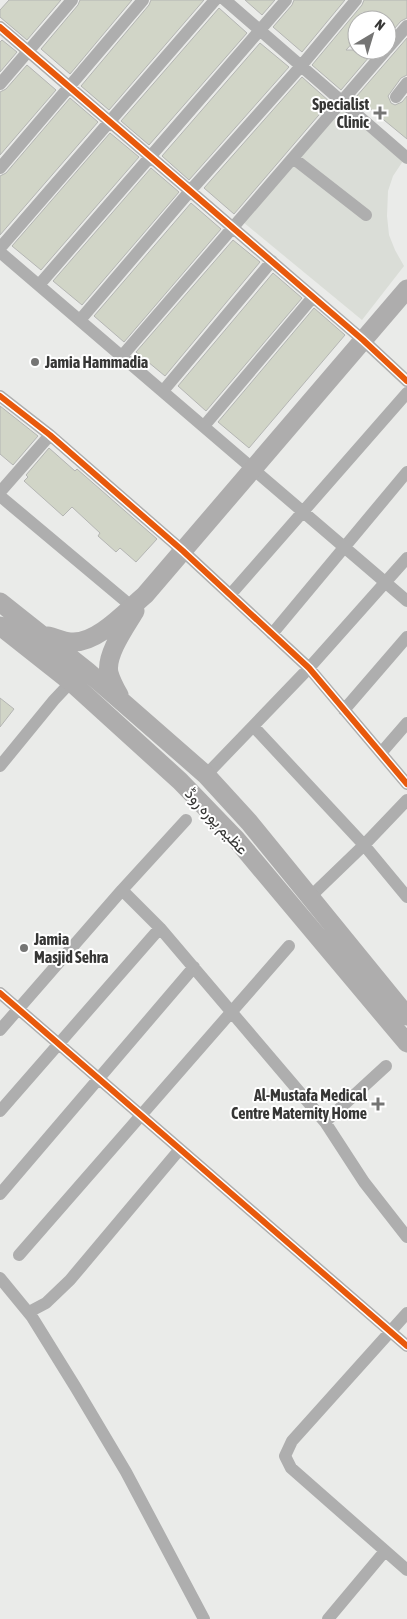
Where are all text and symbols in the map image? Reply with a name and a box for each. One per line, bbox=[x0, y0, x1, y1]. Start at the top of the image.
north arrow bbox=[347, 10, 397, 60]
text: N bbox=[372, 16, 388, 34]
place label: Specialist Clinic bbox=[312, 95, 369, 131]
marker: Specialist Clinic bbox=[373, 106, 387, 120]
place label: Jamia Hammadia bbox=[44, 353, 148, 371]
marker: Jamia Hammadia bbox=[29, 356, 41, 368]
street label: عظیم پورہ روڈ bbox=[180, 784, 252, 860]
place label: Jamia Masjid Sehra bbox=[33, 930, 109, 966]
marker: Jamia Masjid Sehra bbox=[18, 942, 30, 954]
place label: Al-Mustafa Medical Centre Maternity Home bbox=[231, 1086, 368, 1122]
marker: Al-Mustafa Medical Centre Maternity Home bbox=[371, 1097, 385, 1111]

